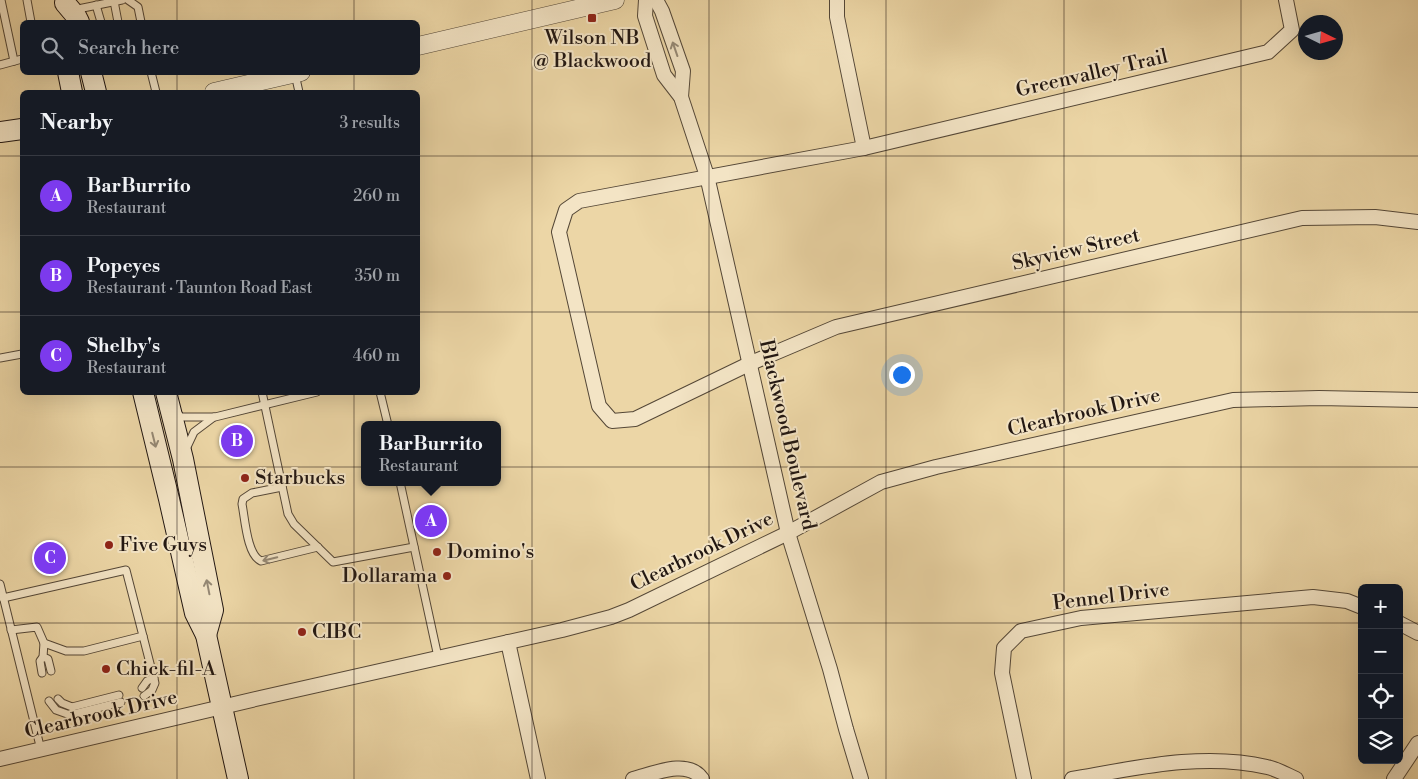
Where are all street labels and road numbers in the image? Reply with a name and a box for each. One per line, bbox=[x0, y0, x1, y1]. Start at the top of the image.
street label: Greenvalley Trail bbox=[1014, 44, 1171, 104]
street label: Skyview Street bbox=[1010, 223, 1142, 277]
street label: Blackwood Boulevard bbox=[753, 336, 821, 533]
street label: Clearbrook Drive bbox=[1005, 383, 1163, 443]
street label: Clearbrook Drive bbox=[626, 507, 778, 597]
street label: Pennel Drive bbox=[1051, 577, 1171, 617]
street label: Clearbrook Drive bbox=[22, 685, 180, 745]

